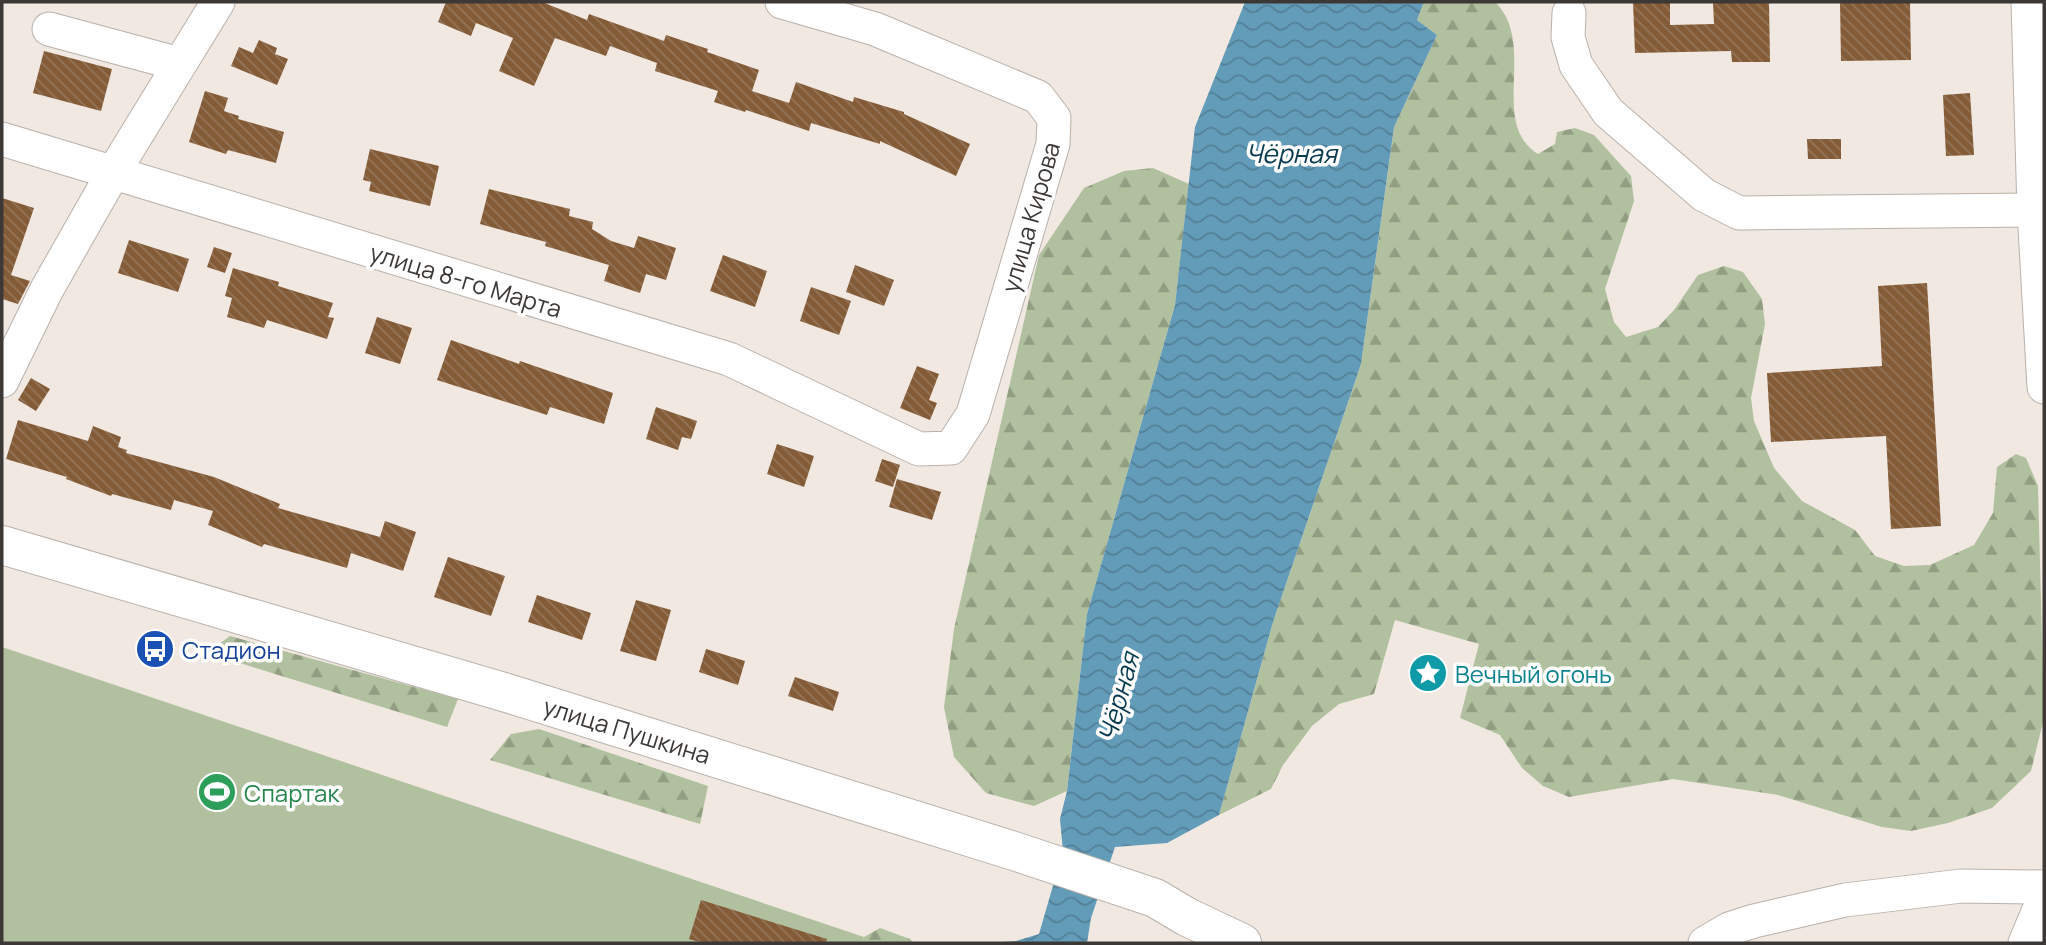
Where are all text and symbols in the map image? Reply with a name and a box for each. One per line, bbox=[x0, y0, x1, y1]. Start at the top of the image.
water label: Чёрная bbox=[1245, 135, 1339, 171]
street label: улица Кирова bbox=[993, 138, 1067, 296]
street label: улица 8-го Марта bbox=[366, 235, 566, 325]
bus stop icon: Стадион bbox=[134, 628, 176, 670]
place label: Стадион bbox=[182, 633, 281, 666]
water label: Чёрная bbox=[1089, 646, 1148, 746]
place icon: Вечный огонь bbox=[1407, 652, 1449, 694]
place label: Вечный огонь bbox=[1455, 657, 1612, 690]
street label: улица Пушкина bbox=[539, 689, 715, 771]
sports icon: Спартак bbox=[196, 771, 238, 813]
place label: Спартак bbox=[244, 776, 340, 809]

